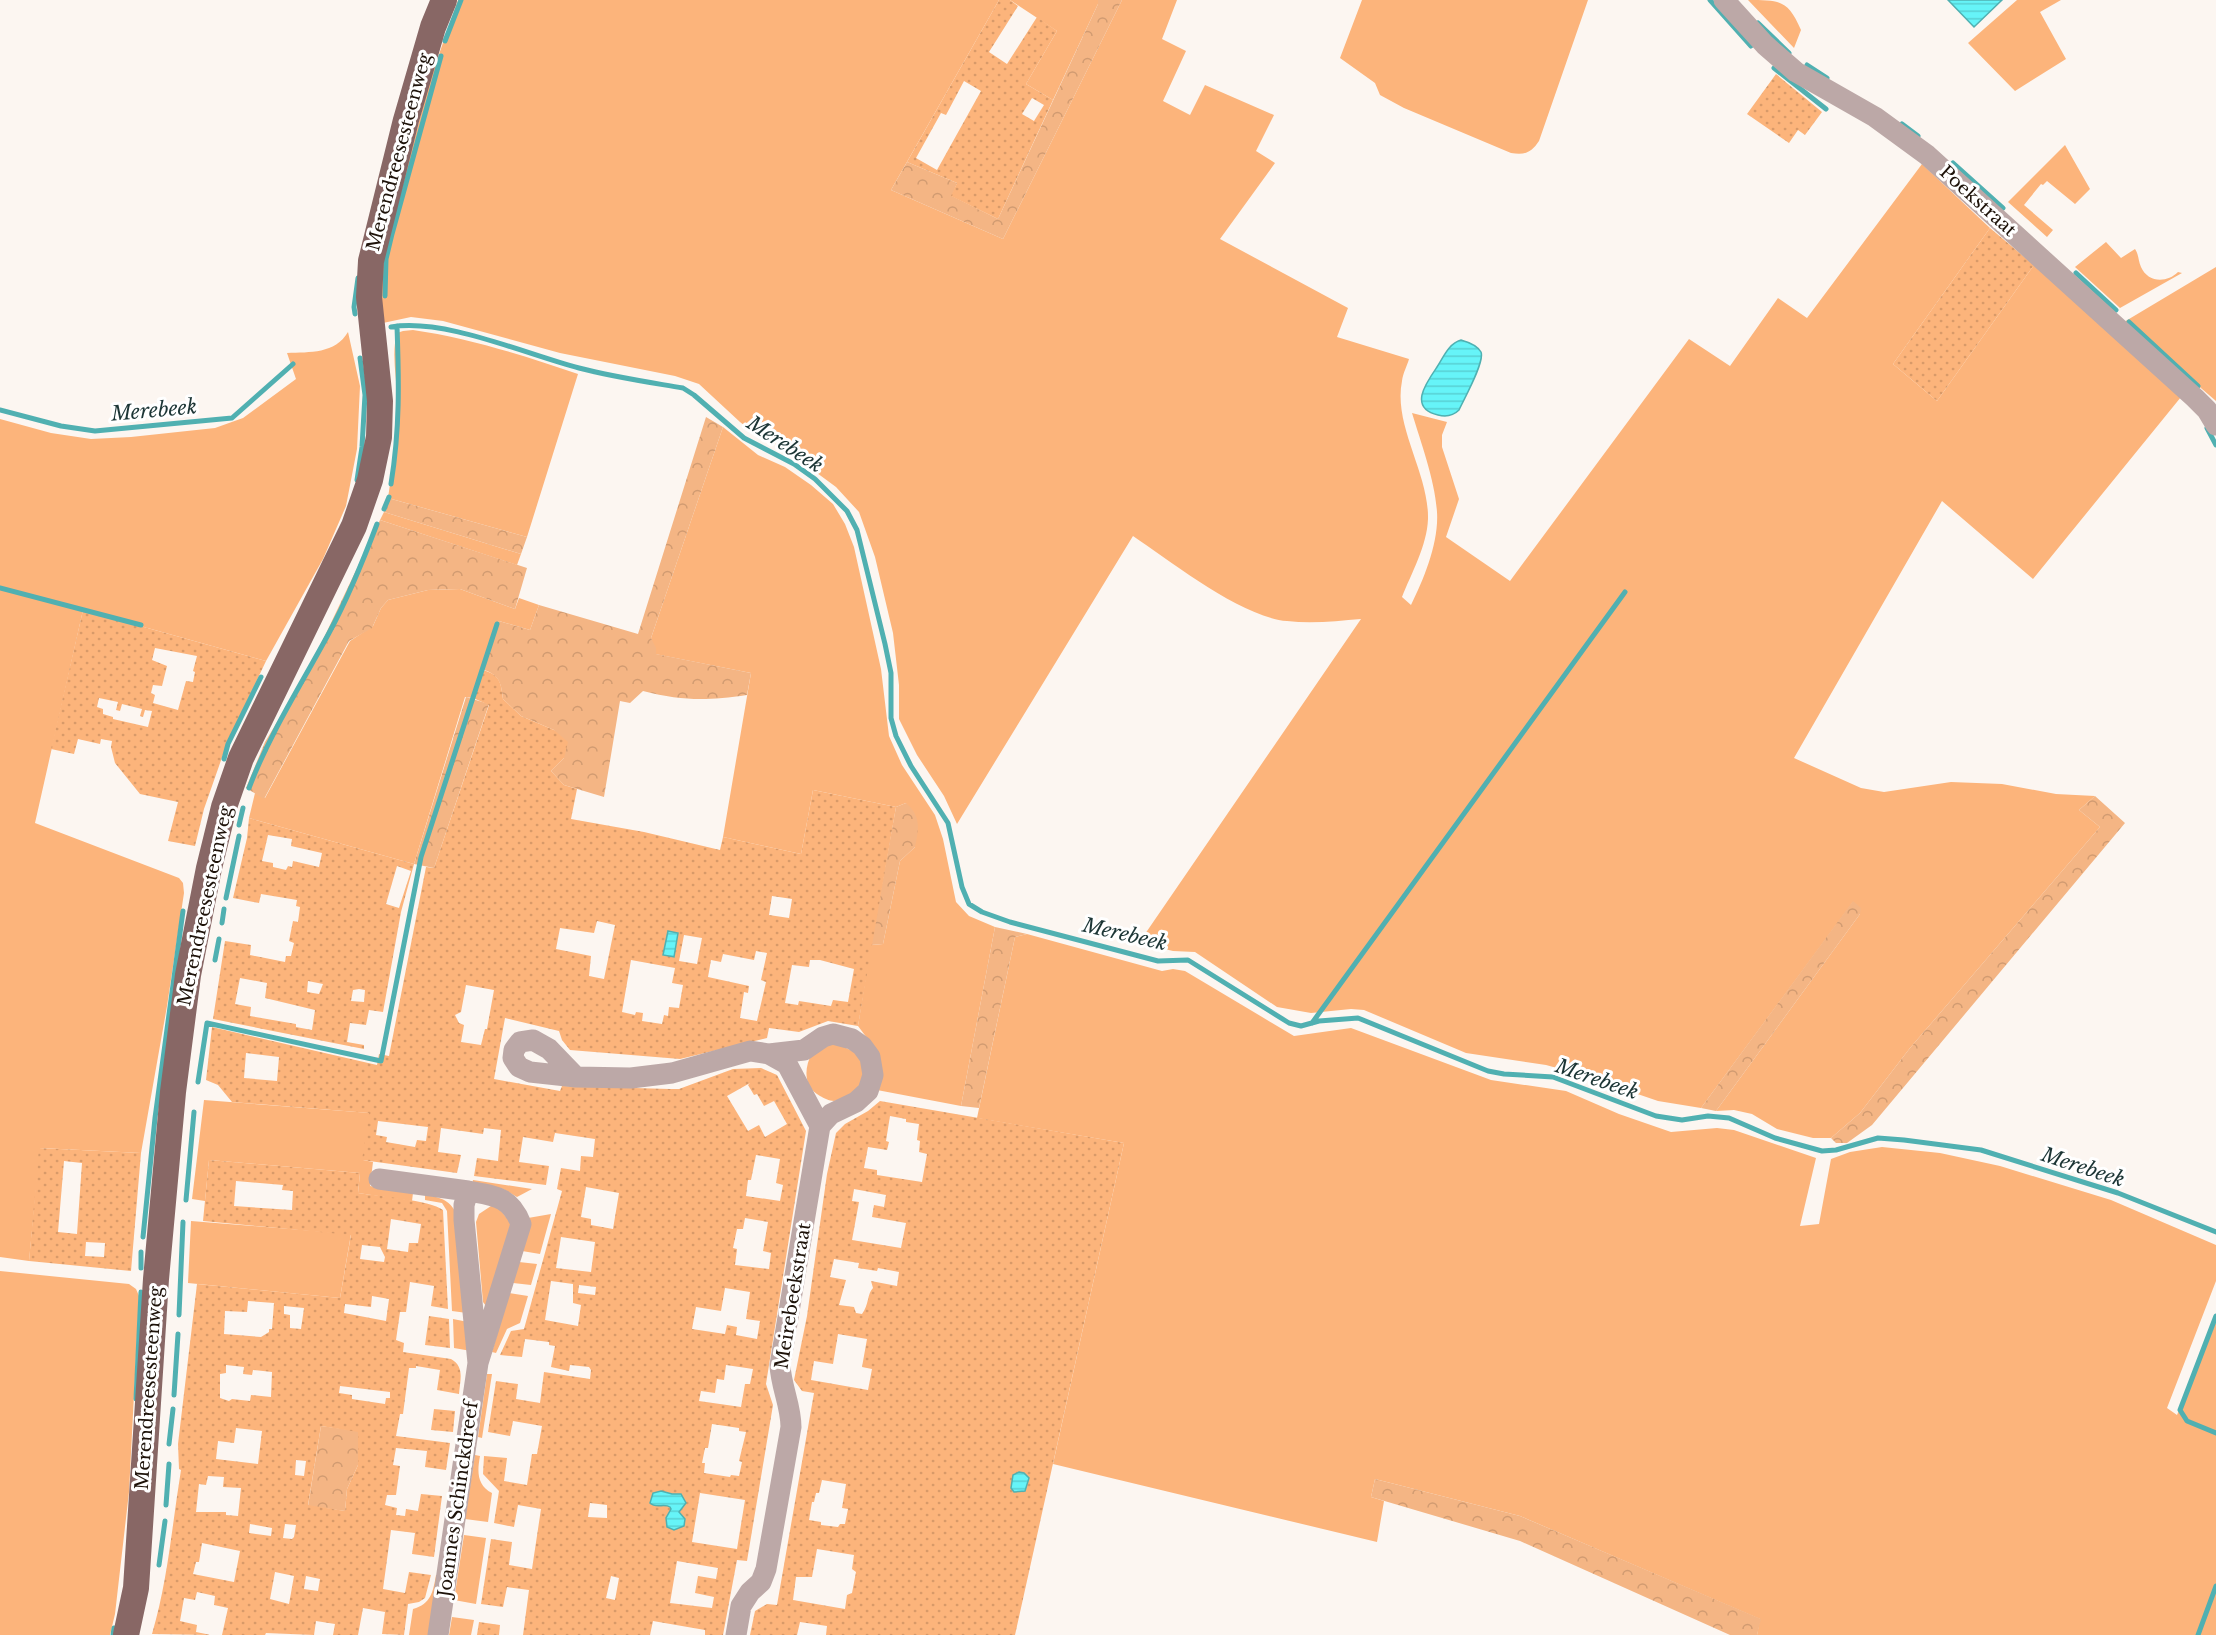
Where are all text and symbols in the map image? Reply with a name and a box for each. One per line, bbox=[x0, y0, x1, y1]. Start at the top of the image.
street label: Merendreesesteenweg bbox=[362, 50, 436, 253]
street label: Poekstraat bbox=[1935, 161, 2021, 241]
water label: Merebeek bbox=[109, 394, 198, 426]
water label: Merebeek bbox=[742, 410, 828, 477]
street label: Merendreesesteenweg bbox=[173, 804, 237, 1008]
water label: Merebeek bbox=[1079, 912, 1170, 955]
water label: Merebeek bbox=[1552, 1053, 1642, 1104]
water label: Merebeek bbox=[2037, 1142, 2128, 1192]
street label: Meirebeekstraat bbox=[771, 1221, 815, 1371]
street label: Merendreesesteenweg bbox=[131, 1285, 167, 1491]
street label: Joannes Schinckdreef bbox=[433, 1397, 483, 1600]

